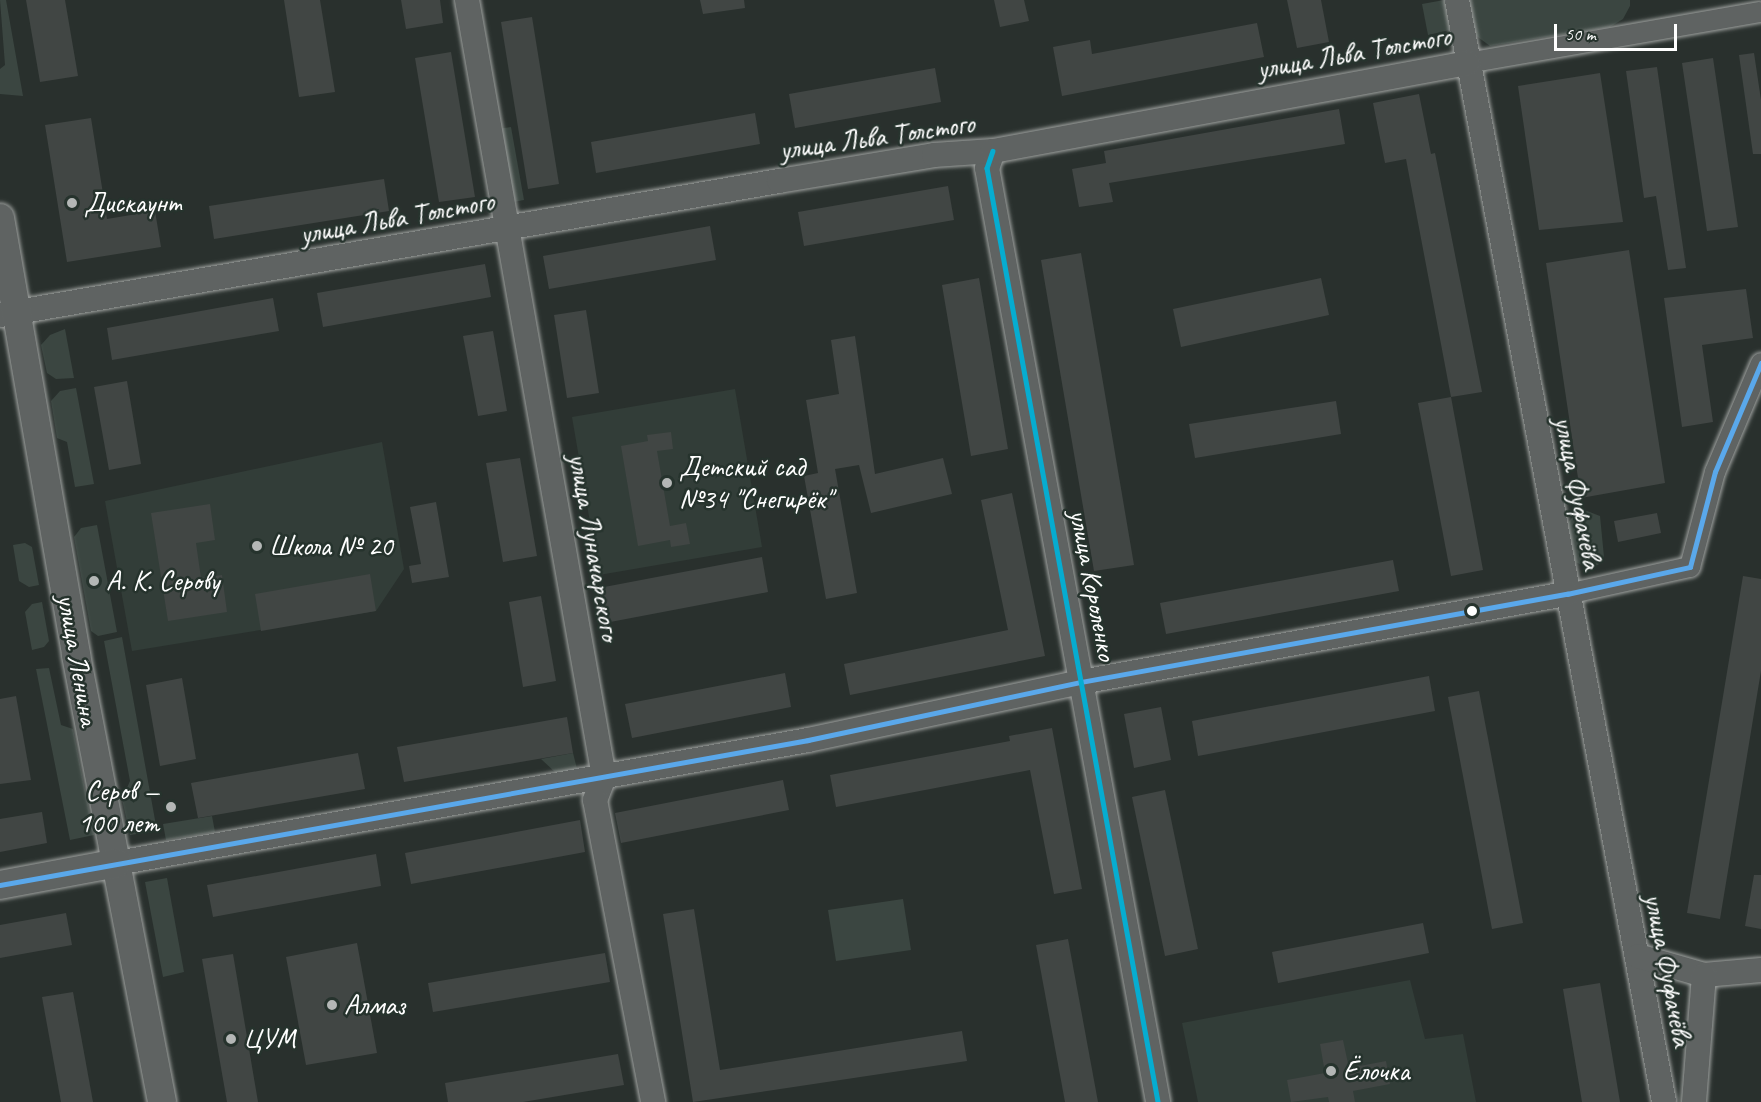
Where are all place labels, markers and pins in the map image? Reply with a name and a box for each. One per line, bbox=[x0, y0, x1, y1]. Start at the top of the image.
place label: Дискаунт bbox=[84, 186, 181, 220]
marker: Дискаунт bbox=[65, 196, 79, 210]
place label: Детский сад №34 "Снегирёк" bbox=[679, 450, 832, 516]
marker: Детский сад №34 "Снегирёк" bbox=[660, 476, 674, 490]
place label: Школа № 20 bbox=[269, 529, 393, 563]
marker: Школа № 20 bbox=[250, 539, 264, 553]
place label: А. К. Серову bbox=[106, 564, 219, 598]
marker: А. К. Серову bbox=[87, 574, 101, 588]
unlabelled marker bbox=[1466, 605, 1478, 617]
place label: Серов — 100 лет bbox=[78, 774, 159, 840]
marker: Серов — 100 лет bbox=[164, 800, 178, 814]
place label: Алмаз bbox=[344, 988, 404, 1022]
marker: Алмаз bbox=[325, 998, 339, 1012]
place label: ЦУМ bbox=[243, 1022, 295, 1056]
marker: ЦУМ bbox=[224, 1032, 238, 1046]
place label: Ёлочка bbox=[1343, 1054, 1410, 1088]
marker: Ёлочка bbox=[1324, 1064, 1338, 1078]

